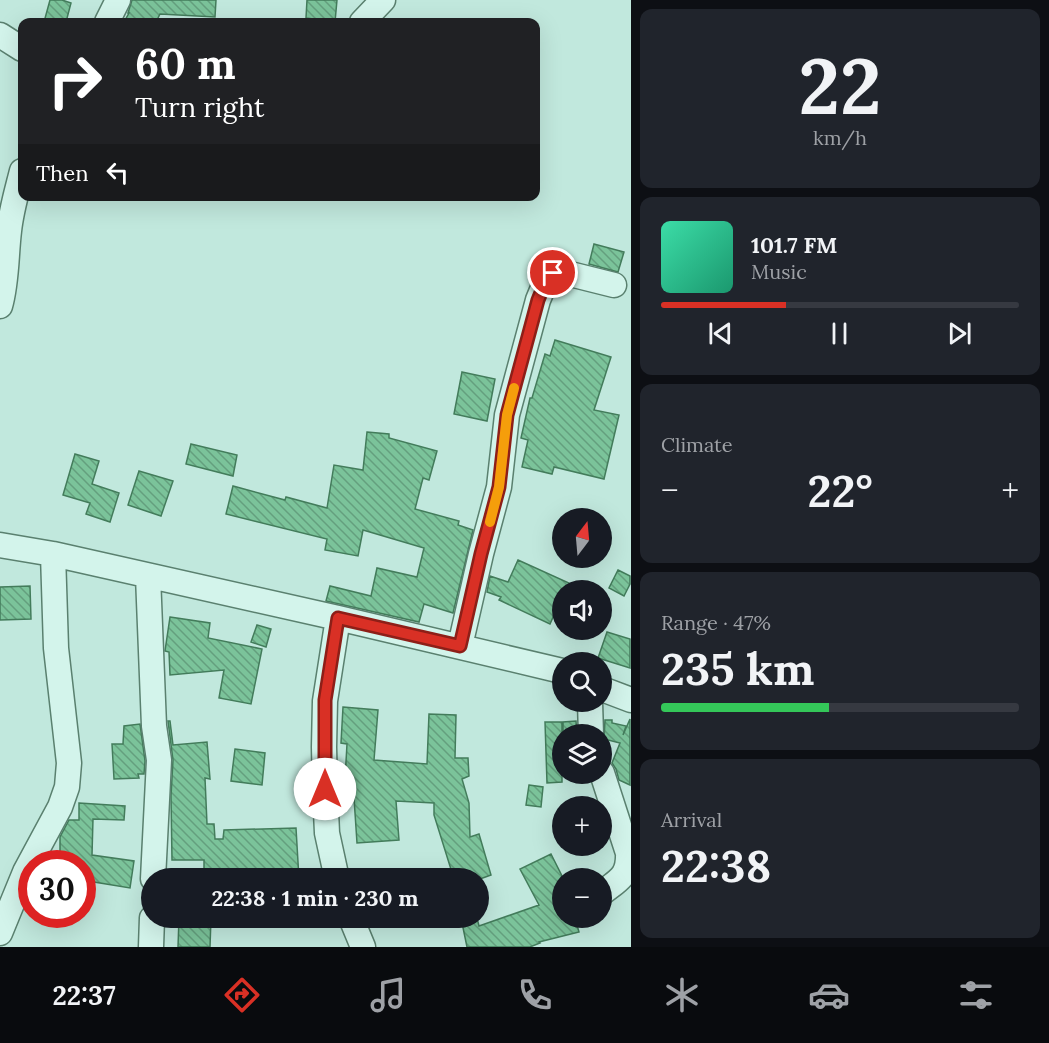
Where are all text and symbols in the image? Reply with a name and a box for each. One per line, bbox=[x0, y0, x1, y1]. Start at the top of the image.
text: 22 bbox=[798, 36, 882, 135]
text: 60 m bbox=[135, 37, 236, 91]
icon: right bbox=[36, 42, 114, 120]
text: Turn right bbox=[135, 90, 264, 124]
text: km/h bbox=[813, 125, 867, 150]
icon: left bbox=[101, 156, 134, 189]
text: Then bbox=[36, 159, 89, 187]
text: 101.7 FM bbox=[751, 231, 837, 259]
pin bbox=[527, 247, 578, 298]
icon: arrive bbox=[536, 256, 569, 289]
text: Music bbox=[751, 259, 807, 284]
icon: previous bbox=[704, 317, 737, 350]
icon: pause bbox=[823, 317, 856, 350]
icon: next bbox=[943, 317, 976, 350]
text: Climate bbox=[661, 432, 733, 457]
text: 22° bbox=[807, 462, 873, 519]
text: − bbox=[661, 469, 679, 511]
text: + bbox=[1001, 469, 1019, 511]
north arrow bbox=[552, 508, 612, 568]
map controls bbox=[552, 508, 612, 928]
button: sound bbox=[552, 580, 612, 640]
text: Range · 47% bbox=[661, 610, 771, 635]
text: 235 km bbox=[661, 640, 814, 697]
button: search bbox=[552, 652, 612, 712]
button: layers bbox=[552, 724, 612, 784]
position arrow bbox=[293, 757, 357, 821]
button: + bbox=[552, 796, 612, 856]
text: Arrival bbox=[661, 807, 722, 832]
text: 22:38 bbox=[661, 837, 771, 894]
speed limit sign: 30 bbox=[18, 850, 96, 928]
button: − bbox=[552, 868, 612, 928]
text: 22:38 · 1 min · 230 m bbox=[211, 884, 419, 912]
icon: directions bbox=[221, 974, 263, 1016]
icon: music bbox=[367, 974, 409, 1016]
icon: phone bbox=[514, 974, 556, 1016]
icon: climate bbox=[661, 974, 703, 1016]
icon: car bbox=[808, 974, 850, 1016]
icon: filters bbox=[955, 974, 997, 1016]
text: 22:37 bbox=[52, 978, 116, 1012]

